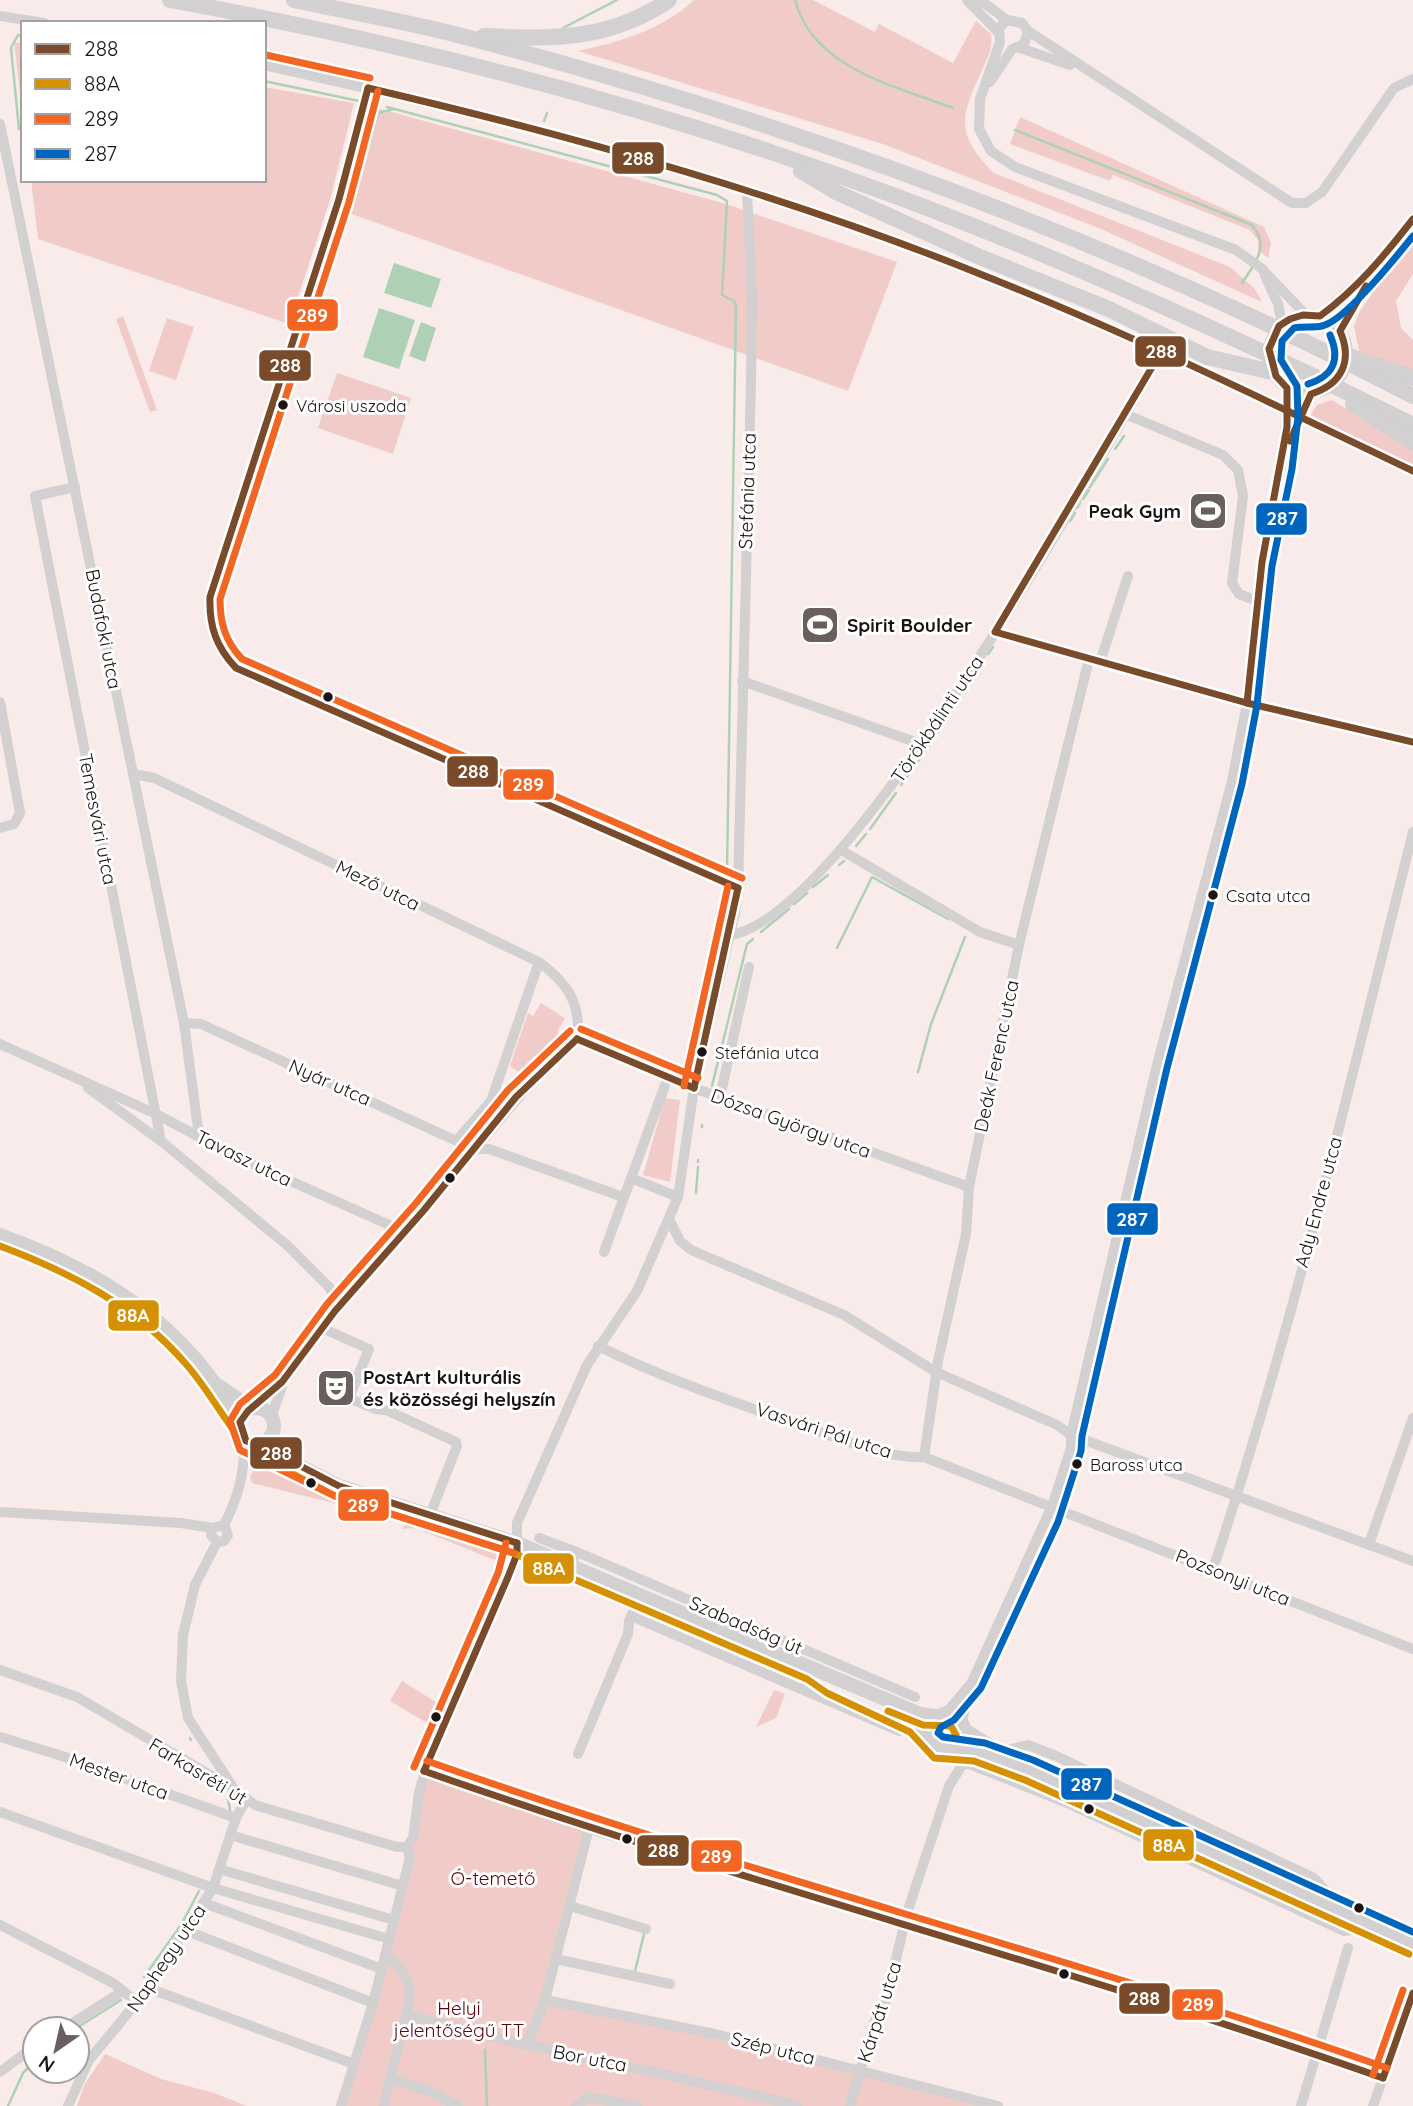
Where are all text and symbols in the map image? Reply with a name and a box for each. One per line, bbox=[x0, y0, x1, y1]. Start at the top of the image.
legend bbox=[21, 21, 266, 182]
text: 288 bbox=[84, 35, 118, 61]
text: 88A bbox=[84, 70, 120, 96]
text: 289 bbox=[84, 105, 119, 131]
text: 287 bbox=[84, 140, 117, 166]
line badge: 288 bbox=[611, 141, 665, 175]
text: 288 bbox=[622, 146, 654, 170]
line badge: 289 bbox=[286, 298, 339, 332]
text: 289 bbox=[296, 303, 328, 327]
line badge: 288 bbox=[1134, 335, 1187, 368]
text: 288 bbox=[1145, 339, 1177, 363]
line badge: 288 bbox=[258, 349, 312, 382]
text: 288 bbox=[269, 353, 301, 377]
place label: Városi uszoda bbox=[296, 395, 407, 416]
marker: Városi uszoda bbox=[276, 398, 290, 412]
street label: Stefánia utca bbox=[733, 432, 761, 550]
sports icon: Peak Gym bbox=[1187, 490, 1229, 532]
place label: Peak Gym bbox=[1088, 499, 1181, 523]
line badge: 287 bbox=[1255, 502, 1308, 536]
text: 287 bbox=[1266, 506, 1298, 530]
street label: Budafoki utca bbox=[81, 567, 127, 691]
sports icon: Spirit Boulder bbox=[799, 604, 841, 646]
place label: Spirit Boulder bbox=[847, 613, 972, 637]
street label: Törökbálinti utca bbox=[886, 651, 988, 787]
unlabelled marker bbox=[321, 690, 335, 704]
street label: Temesvári utca bbox=[73, 751, 123, 887]
line badge: 288 bbox=[446, 755, 499, 788]
text: 288 bbox=[457, 759, 489, 783]
line badge: 289 bbox=[502, 768, 555, 801]
text: 289 bbox=[512, 772, 544, 796]
street label: Mező utca bbox=[332, 854, 424, 916]
place label: Csata utca bbox=[1226, 885, 1311, 906]
marker: Csata utca bbox=[1206, 888, 1220, 902]
street label: Deák Ferenc utca bbox=[968, 978, 1024, 1134]
place label: Stefánia utca bbox=[715, 1042, 819, 1063]
marker: Stefánia utca bbox=[695, 1045, 709, 1059]
street label: Nyár utca bbox=[285, 1053, 375, 1111]
street label: Dózsa György utca bbox=[708, 1083, 874, 1163]
street label: Tavasz utca bbox=[192, 1124, 296, 1192]
street label: Ady Endre utca bbox=[1289, 1134, 1347, 1270]
unlabelled marker bbox=[443, 1171, 457, 1185]
line badge: 287 bbox=[1106, 1202, 1159, 1236]
text: 287 bbox=[1116, 1207, 1148, 1231]
line badge: 88A bbox=[107, 1299, 160, 1332]
text: 88A bbox=[117, 1303, 149, 1327]
place label: PostArt kulturális és közösségi helyszín bbox=[363, 1365, 556, 1411]
theatre icon: PostArt kulturális és közösségi helyszín bbox=[315, 1367, 357, 1409]
street label: Vasvári Pál utca bbox=[753, 1397, 895, 1463]
line badge: 288 bbox=[249, 1436, 303, 1470]
text: 288 bbox=[260, 1441, 292, 1465]
place label: Baross utca bbox=[1090, 1454, 1183, 1475]
marker: Baross utca bbox=[1070, 1457, 1084, 1471]
unlabelled marker bbox=[304, 1476, 318, 1490]
line badge: 289 bbox=[337, 1488, 390, 1522]
text: 289 bbox=[347, 1493, 379, 1517]
street label: Pozsonyi utca bbox=[1172, 1543, 1294, 1611]
line badge: 88A bbox=[522, 1552, 575, 1585]
text: 88A bbox=[533, 1556, 565, 1580]
street label: Szabadság út bbox=[686, 1590, 806, 1660]
unlabelled marker bbox=[429, 1710, 443, 1724]
street label: Farkasréti út bbox=[145, 1732, 251, 1810]
street label: Mester utca bbox=[66, 1747, 172, 1805]
line badge: 287 bbox=[1060, 1767, 1113, 1801]
text: 287 bbox=[1070, 1772, 1102, 1796]
unlabelled marker bbox=[1082, 1802, 1096, 1816]
line badge: 88A bbox=[1142, 1828, 1195, 1862]
unlabelled marker bbox=[620, 1832, 634, 1846]
text: 88A bbox=[1153, 1833, 1185, 1857]
line badge: 288 bbox=[636, 1834, 690, 1867]
text: 288 bbox=[647, 1838, 679, 1862]
line badge: 289 bbox=[690, 1839, 743, 1873]
text: 289 bbox=[700, 1844, 732, 1868]
park label: Ó-temető bbox=[450, 1866, 536, 1890]
street label: Naphegy utca bbox=[121, 1900, 211, 2016]
unlabelled marker bbox=[1352, 1901, 1366, 1915]
street label: Kárpát utca bbox=[851, 1958, 907, 2066]
unlabelled marker bbox=[1057, 1967, 1071, 1981]
line badge: 288 bbox=[1118, 1982, 1171, 2015]
text: 288 bbox=[1128, 1986, 1160, 2010]
line badge: 289 bbox=[1171, 1988, 1224, 2021]
text: 289 bbox=[1182, 1992, 1214, 2016]
park label: Helyi jelentőségű TT bbox=[393, 1996, 524, 2042]
north arrow bbox=[21, 2015, 91, 2085]
street label: Szép utca bbox=[729, 2026, 817, 2070]
street label: Bor utca bbox=[551, 2039, 629, 2077]
text: N bbox=[34, 2050, 59, 2078]

